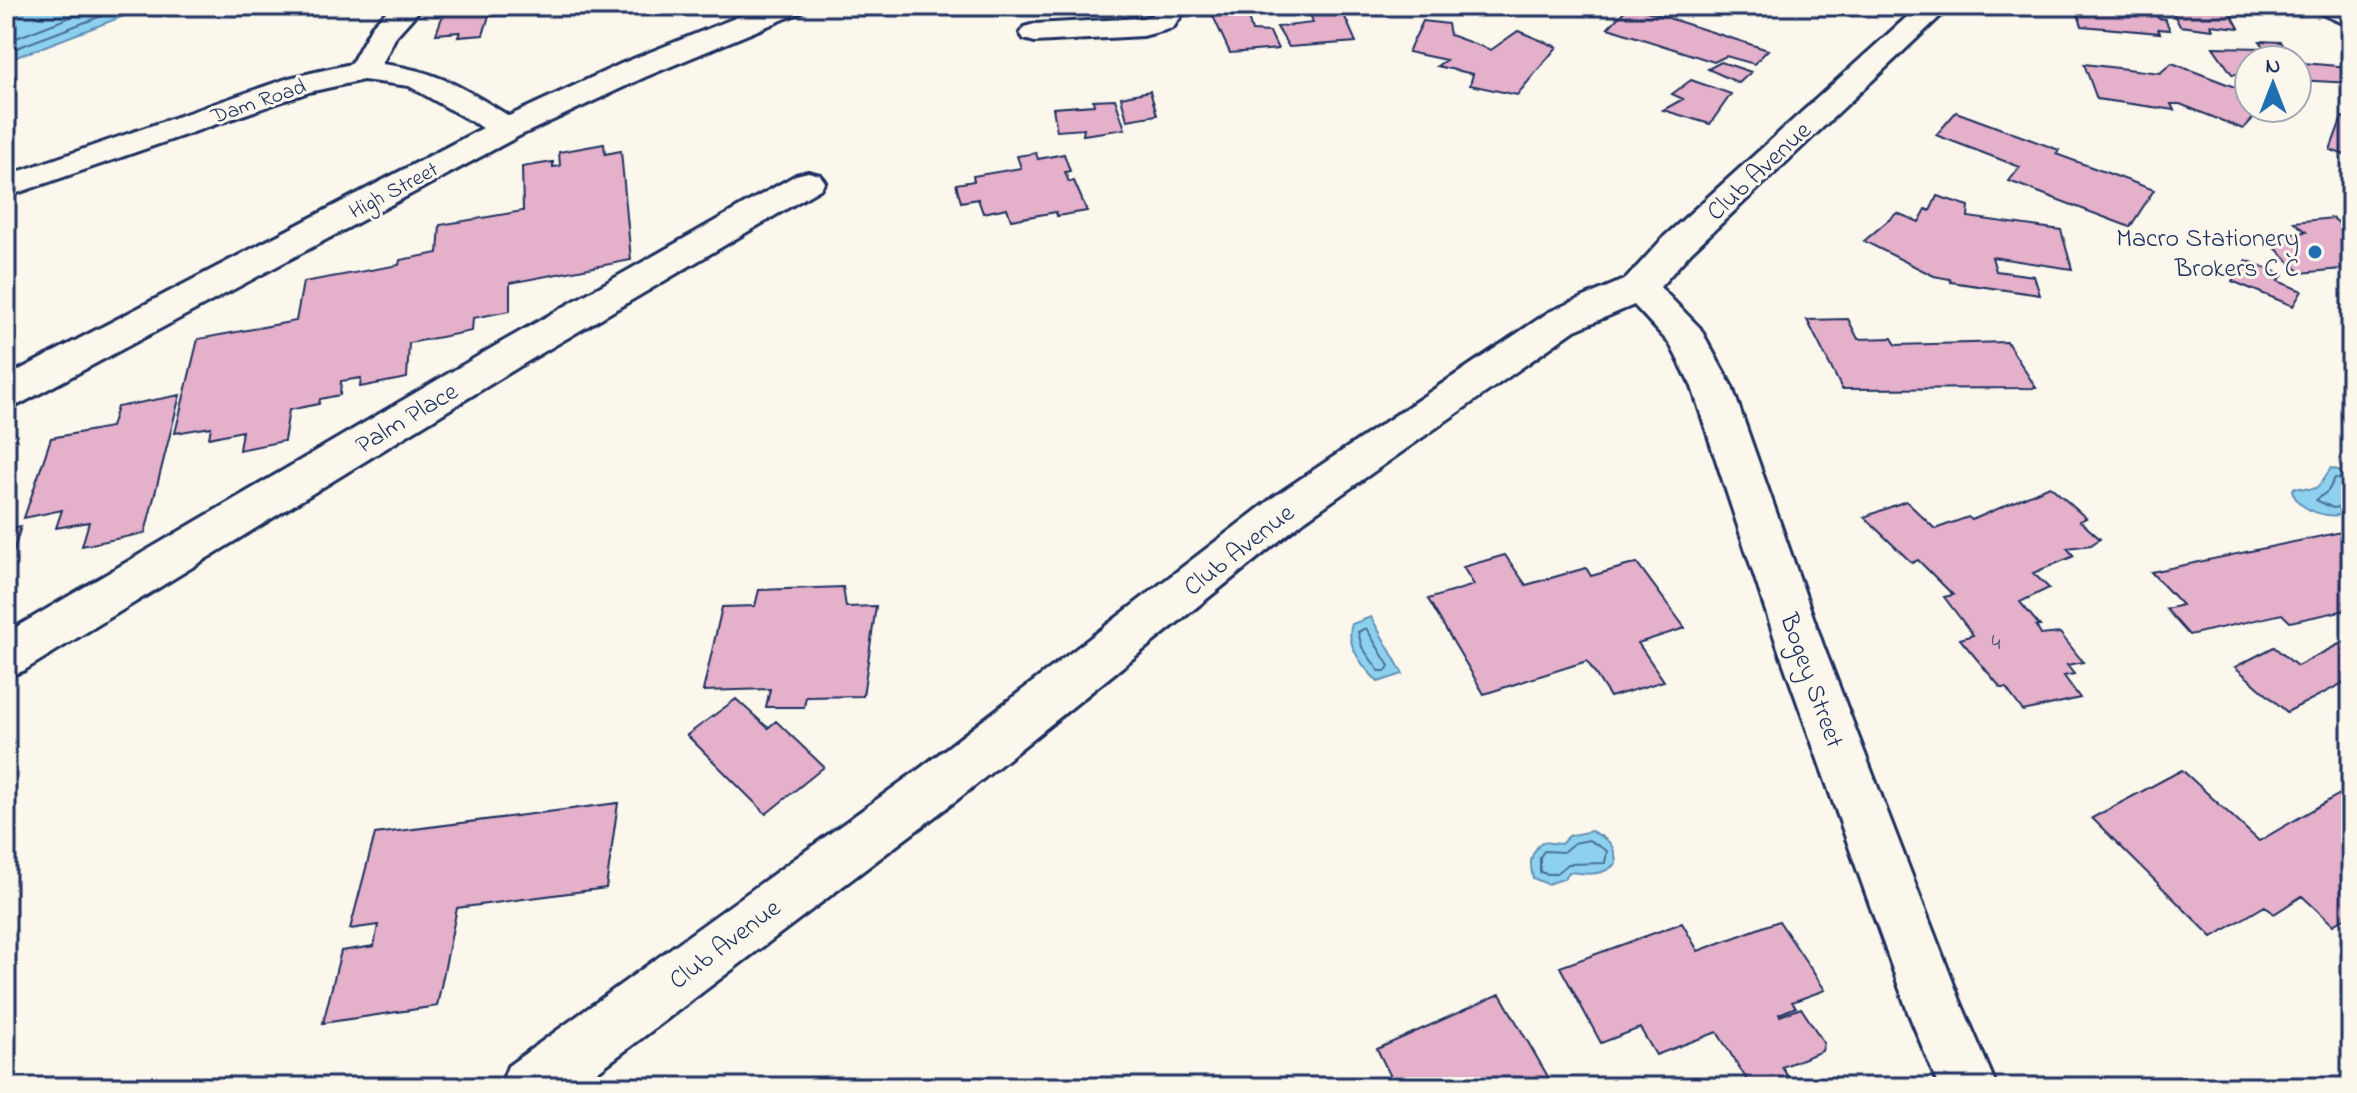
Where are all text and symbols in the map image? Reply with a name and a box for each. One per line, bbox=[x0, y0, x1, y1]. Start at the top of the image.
north arrow bbox=[2233, 44, 2313, 124]
text: N bbox=[2266, 51, 2280, 83]
street label: Dam Road bbox=[206, 72, 311, 134]
street label: Club Avenue bbox=[1699, 113, 1821, 231]
street label: High Street bbox=[344, 154, 446, 229]
place label: Macro Stationery Brokers C C bbox=[2116, 221, 2299, 289]
marker: Macro Stationery Brokers C C bbox=[2306, 243, 2324, 261]
street label: Palm Place bbox=[349, 374, 466, 465]
street label: Club Avenue bbox=[1176, 496, 1304, 607]
street label: Bogey Street bbox=[1768, 607, 1852, 754]
house number: 4 bbox=[1991, 628, 2001, 660]
street label: Club Avenue bbox=[662, 890, 790, 1000]

